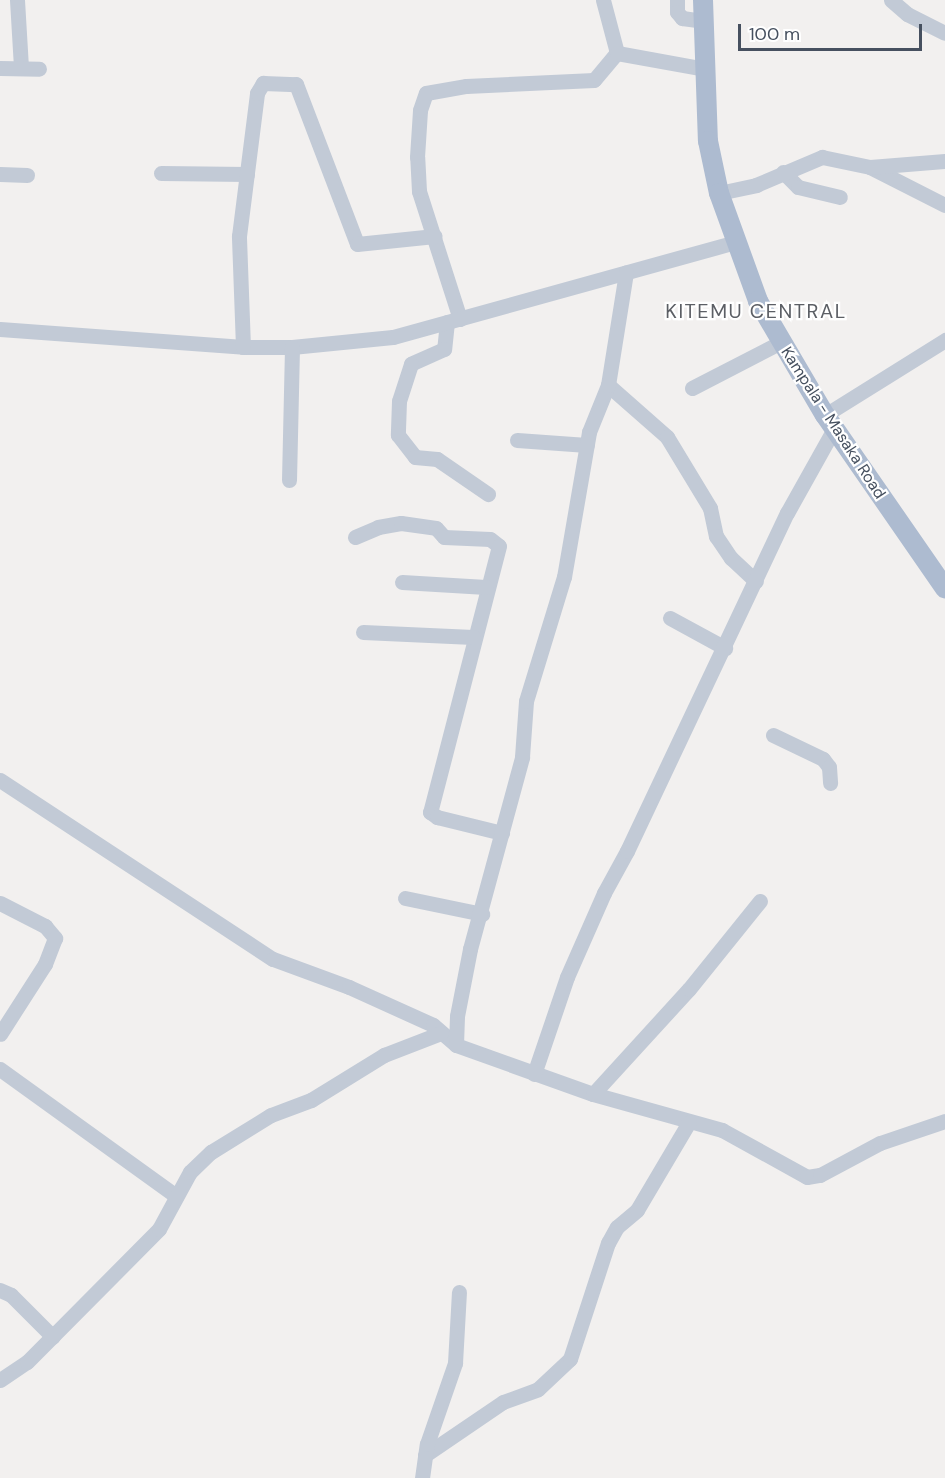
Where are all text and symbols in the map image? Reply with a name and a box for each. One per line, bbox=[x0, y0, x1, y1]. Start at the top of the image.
scale bar bbox=[741, 12, 926, 50]
text: 100 m bbox=[749, 22, 800, 46]
district label: KITEMU CENTRAL bbox=[665, 299, 847, 323]
street label: Kampala - Masaka Road bbox=[777, 343, 889, 503]

